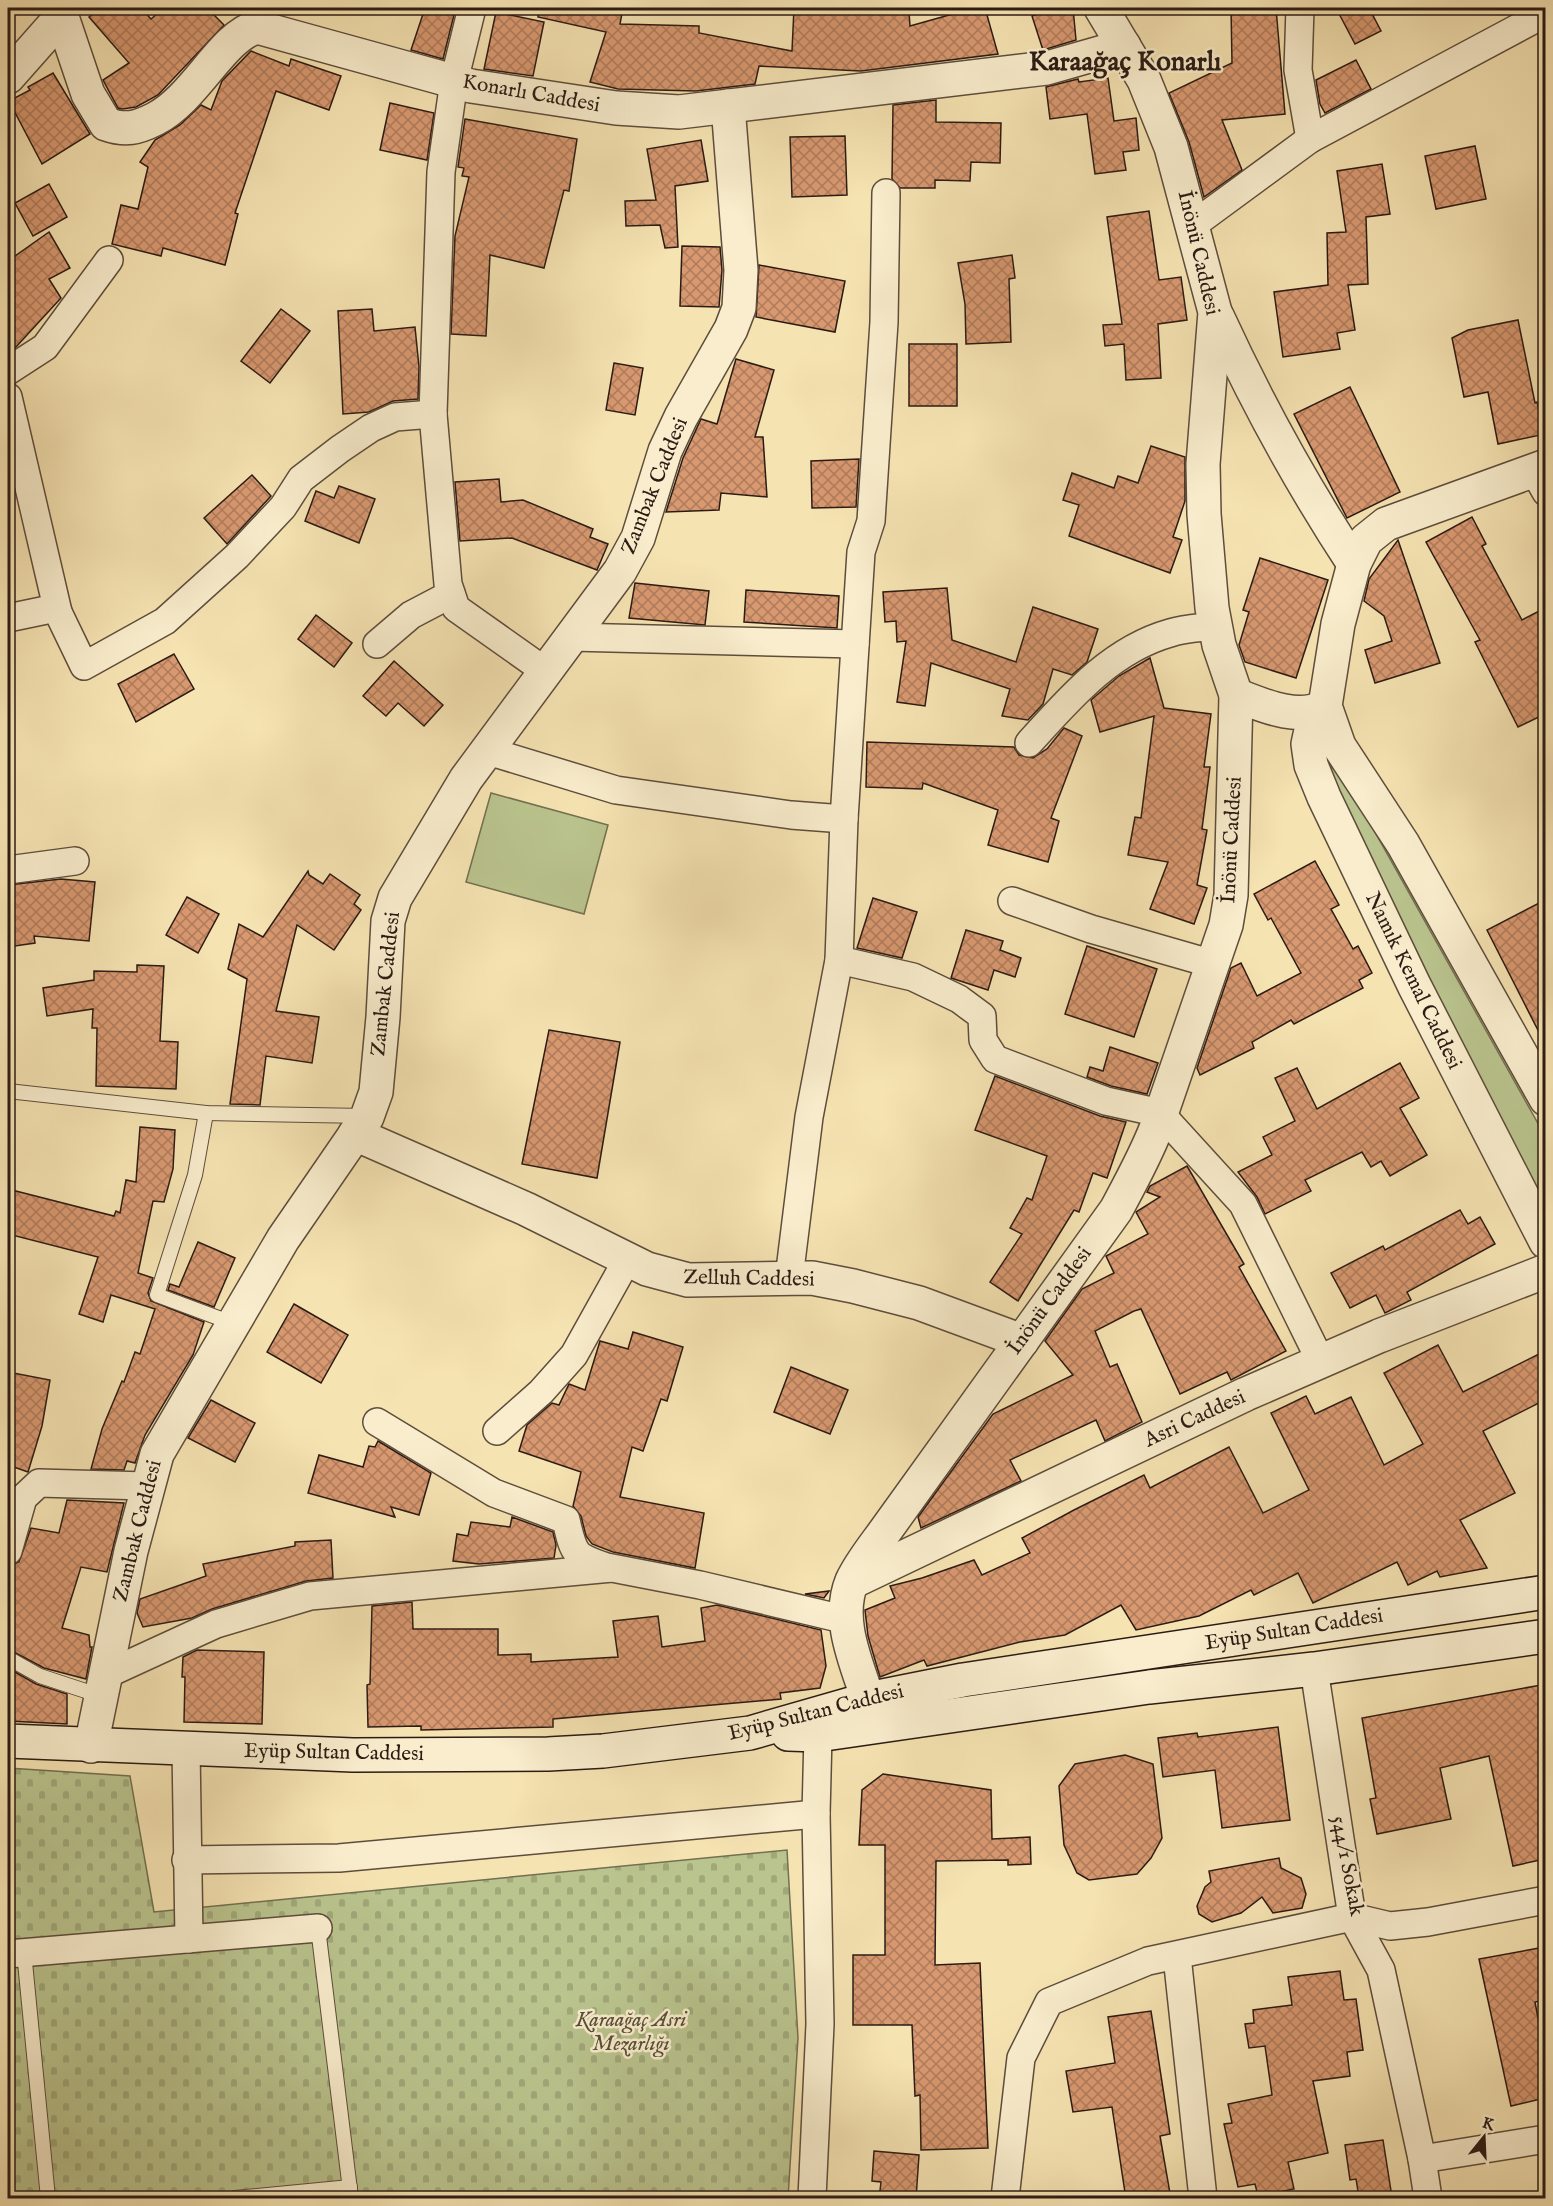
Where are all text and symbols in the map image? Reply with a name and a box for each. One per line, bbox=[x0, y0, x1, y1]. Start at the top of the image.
district label: Karaağaç Konarlı bbox=[1029, 46, 1221, 80]
street label: Konarlı Caddesi bbox=[460, 69, 602, 119]
street label: İnönü Caddesi bbox=[1171, 188, 1225, 318]
street label: Zambak Caddesi bbox=[615, 414, 695, 558]
street label: İnönü Caddesi bbox=[1215, 776, 1249, 904]
street label: Namık Kemal Caddesi bbox=[1358, 888, 1468, 1074]
street label: Zambak Caddesi bbox=[365, 910, 407, 1058]
street label: İnönü Caddesi bbox=[1002, 1242, 1098, 1360]
street label: Zelluh Caddesi bbox=[683, 1264, 815, 1294]
street label: Asri Caddesi bbox=[1139, 1384, 1250, 1455]
street label: Zambak Caddesi bbox=[107, 1457, 169, 1605]
street label: Eyüp Sultan Caddesi bbox=[1203, 1603, 1385, 1657]
street label: Eyüp Sultan Caddesi bbox=[725, 1678, 907, 1748]
street label: Eyüp Sultan Caddesi bbox=[244, 1738, 424, 1768]
street label: 544/1 Sokak bbox=[1324, 1814, 1370, 1919]
park label: Karaağaç Asri Mezarlığı bbox=[575, 2007, 688, 2058]
north arrow bbox=[1454, 2107, 1514, 2167]
text: K bbox=[1479, 2113, 1498, 2136]

